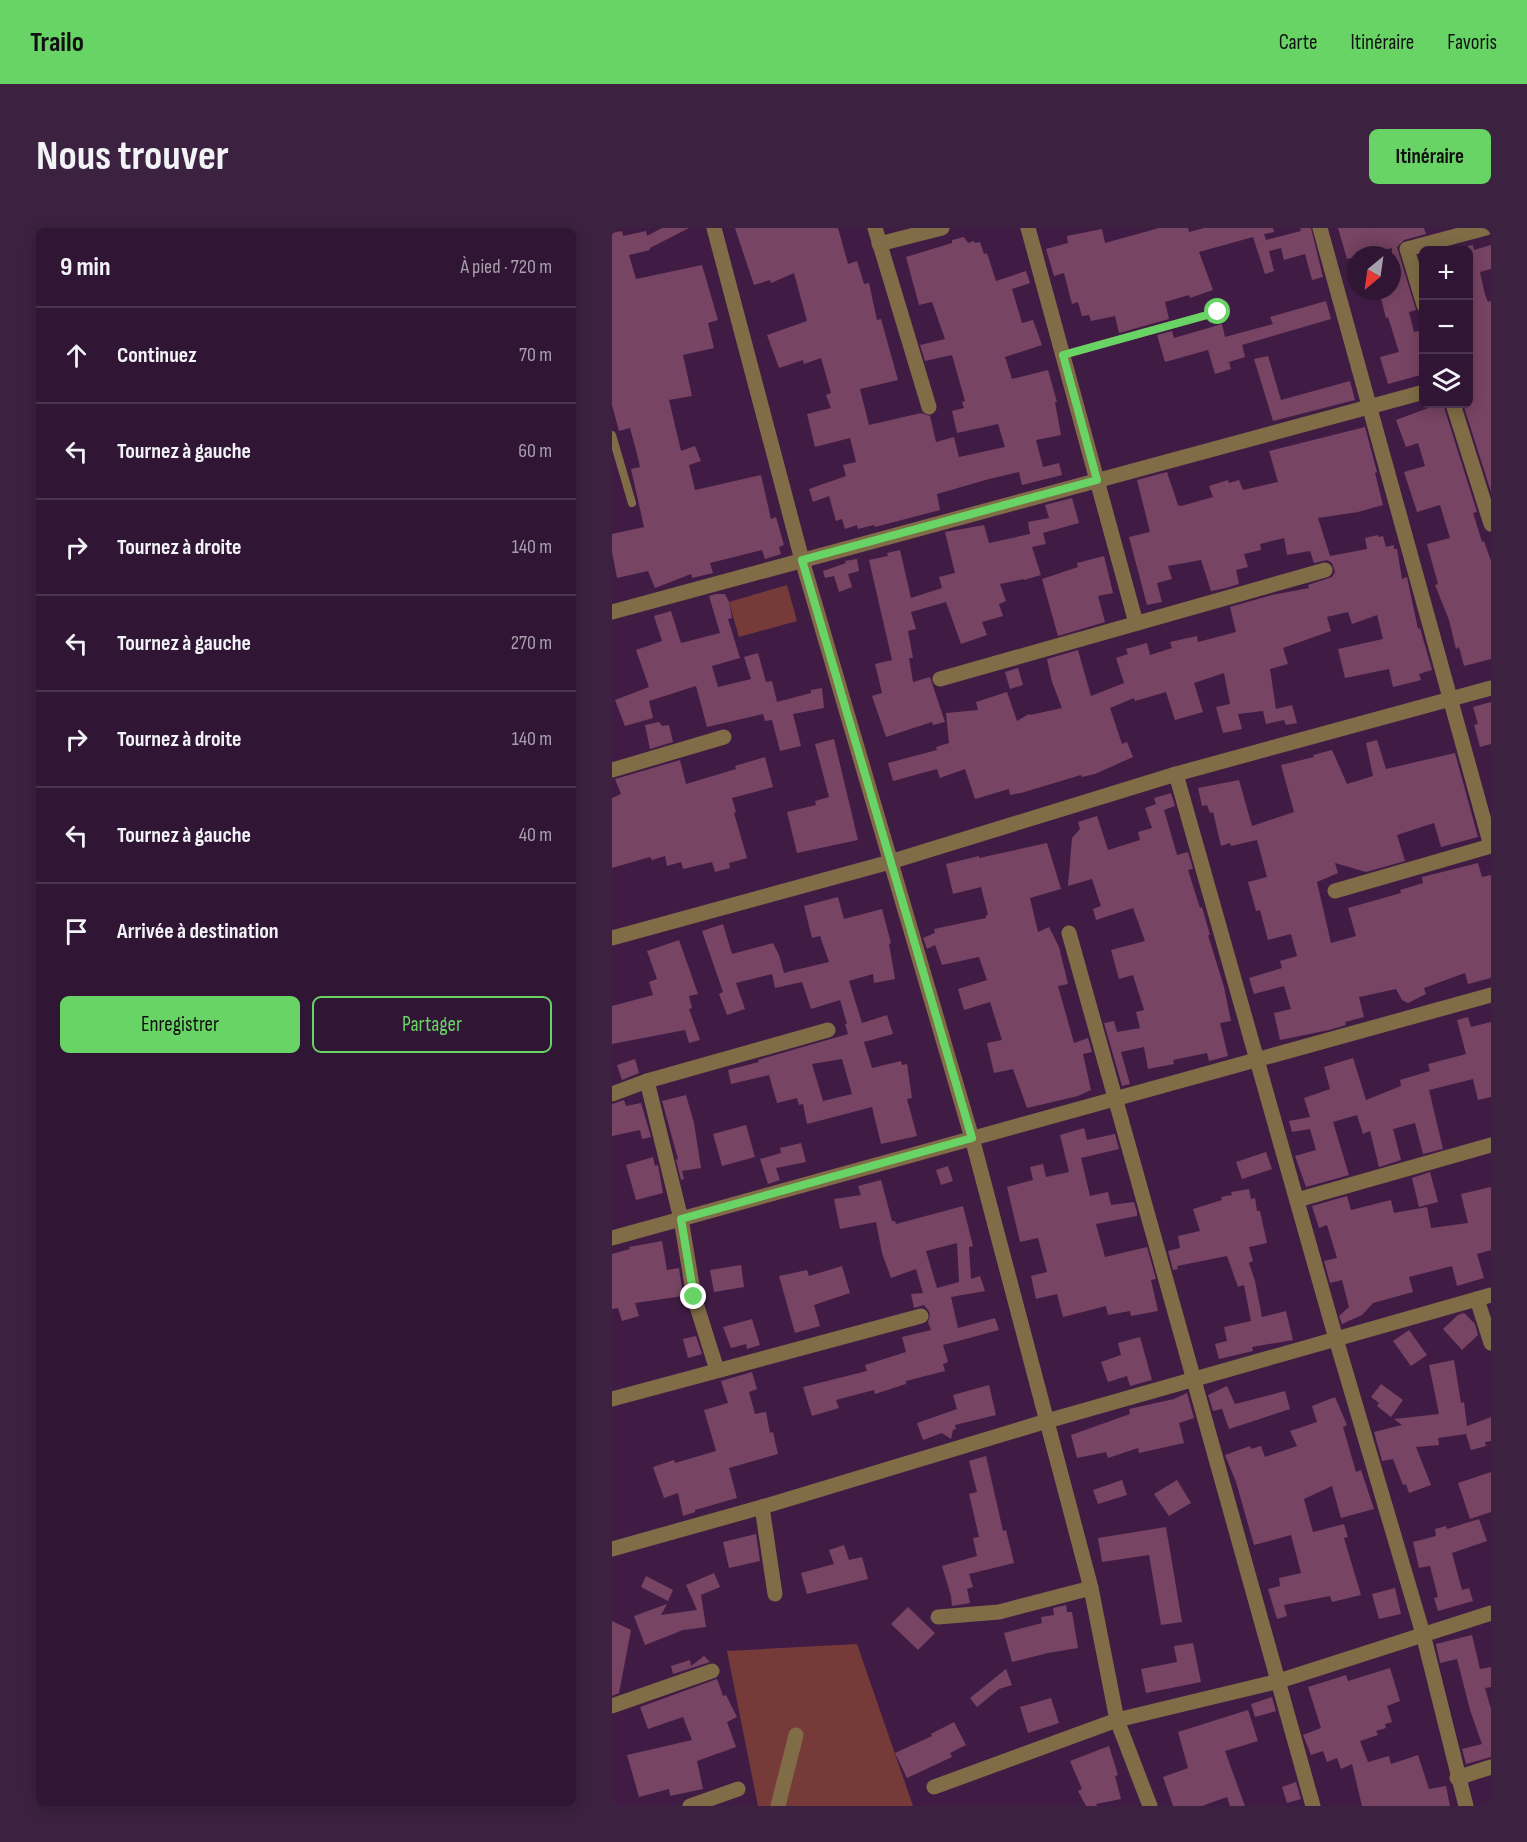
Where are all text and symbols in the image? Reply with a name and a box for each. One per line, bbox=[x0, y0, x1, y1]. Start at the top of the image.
text: Trailo bbox=[30, 26, 84, 59]
text: Carte bbox=[1279, 30, 1318, 55]
text: Itinéraire bbox=[1351, 30, 1414, 55]
text: Favoris bbox=[1447, 30, 1497, 55]
button: Itinéraire bbox=[1369, 129, 1491, 184]
text: Nous trouver bbox=[36, 131, 229, 182]
north arrow bbox=[1347, 246, 1401, 300]
map controls bbox=[1419, 246, 1473, 408]
button: + bbox=[1419, 246, 1473, 300]
text: 9 min bbox=[60, 252, 110, 283]
text: À pied · 720 m bbox=[460, 255, 552, 279]
route start bbox=[1204, 298, 1230, 324]
button: − bbox=[1419, 300, 1473, 354]
icon: ahead bbox=[60, 339, 93, 372]
text: Continuez bbox=[117, 342, 197, 369]
text: 70 m bbox=[519, 343, 552, 367]
button: layers bbox=[1419, 354, 1473, 408]
icon: left bbox=[60, 435, 93, 468]
text: Tournez à gauche bbox=[117, 438, 251, 465]
text: 60 m bbox=[518, 439, 552, 463]
icon: right bbox=[60, 531, 93, 564]
text: Tournez à droite bbox=[117, 534, 242, 561]
text: 140 m bbox=[512, 535, 552, 559]
icon: left bbox=[60, 627, 93, 660]
text: Tournez à gauche bbox=[117, 630, 251, 657]
text: 270 m bbox=[511, 631, 552, 655]
icon: right bbox=[60, 723, 93, 756]
text: Tournez à droite bbox=[117, 726, 242, 753]
text: 140 m bbox=[512, 727, 552, 751]
icon: left bbox=[60, 819, 93, 852]
text: Tournez à gauche bbox=[117, 822, 251, 849]
text: 40 m bbox=[519, 823, 552, 847]
icon: arrive bbox=[60, 915, 93, 948]
text: Arrivée à destination bbox=[117, 918, 279, 945]
button: Enregistrer bbox=[60, 996, 300, 1053]
button: Partager bbox=[312, 996, 552, 1053]
route end bbox=[680, 1283, 706, 1309]

